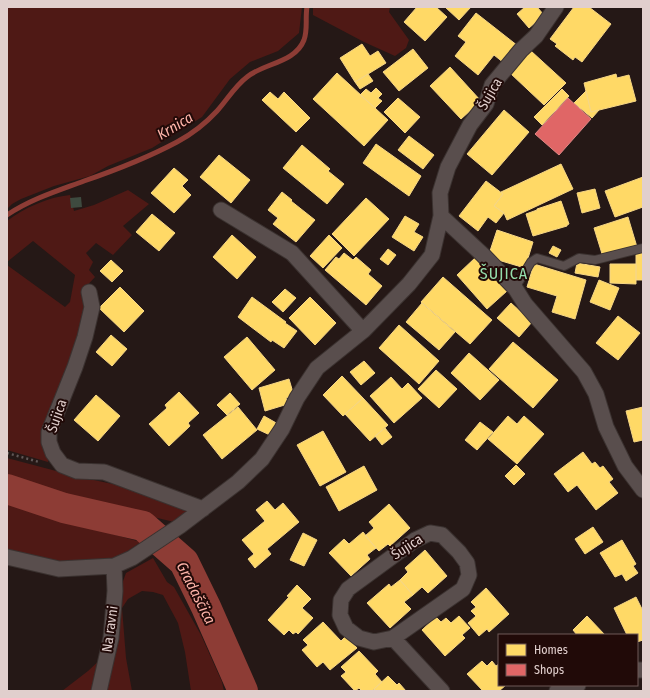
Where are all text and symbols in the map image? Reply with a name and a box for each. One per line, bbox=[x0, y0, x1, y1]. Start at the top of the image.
street label: Šujica bbox=[473, 74, 506, 113]
water label: Krnica bbox=[154, 108, 196, 144]
district label: ŠUJICA bbox=[480, 263, 528, 283]
street label: Šujica bbox=[42, 397, 71, 435]
street label: Šujica bbox=[388, 530, 426, 563]
water label: Gradaščica bbox=[173, 559, 219, 627]
street label: Na ravni bbox=[98, 605, 122, 653]
legend bbox=[498, 634, 638, 686]
text: Homes bbox=[534, 643, 568, 657]
text: Shops bbox=[534, 663, 564, 677]

